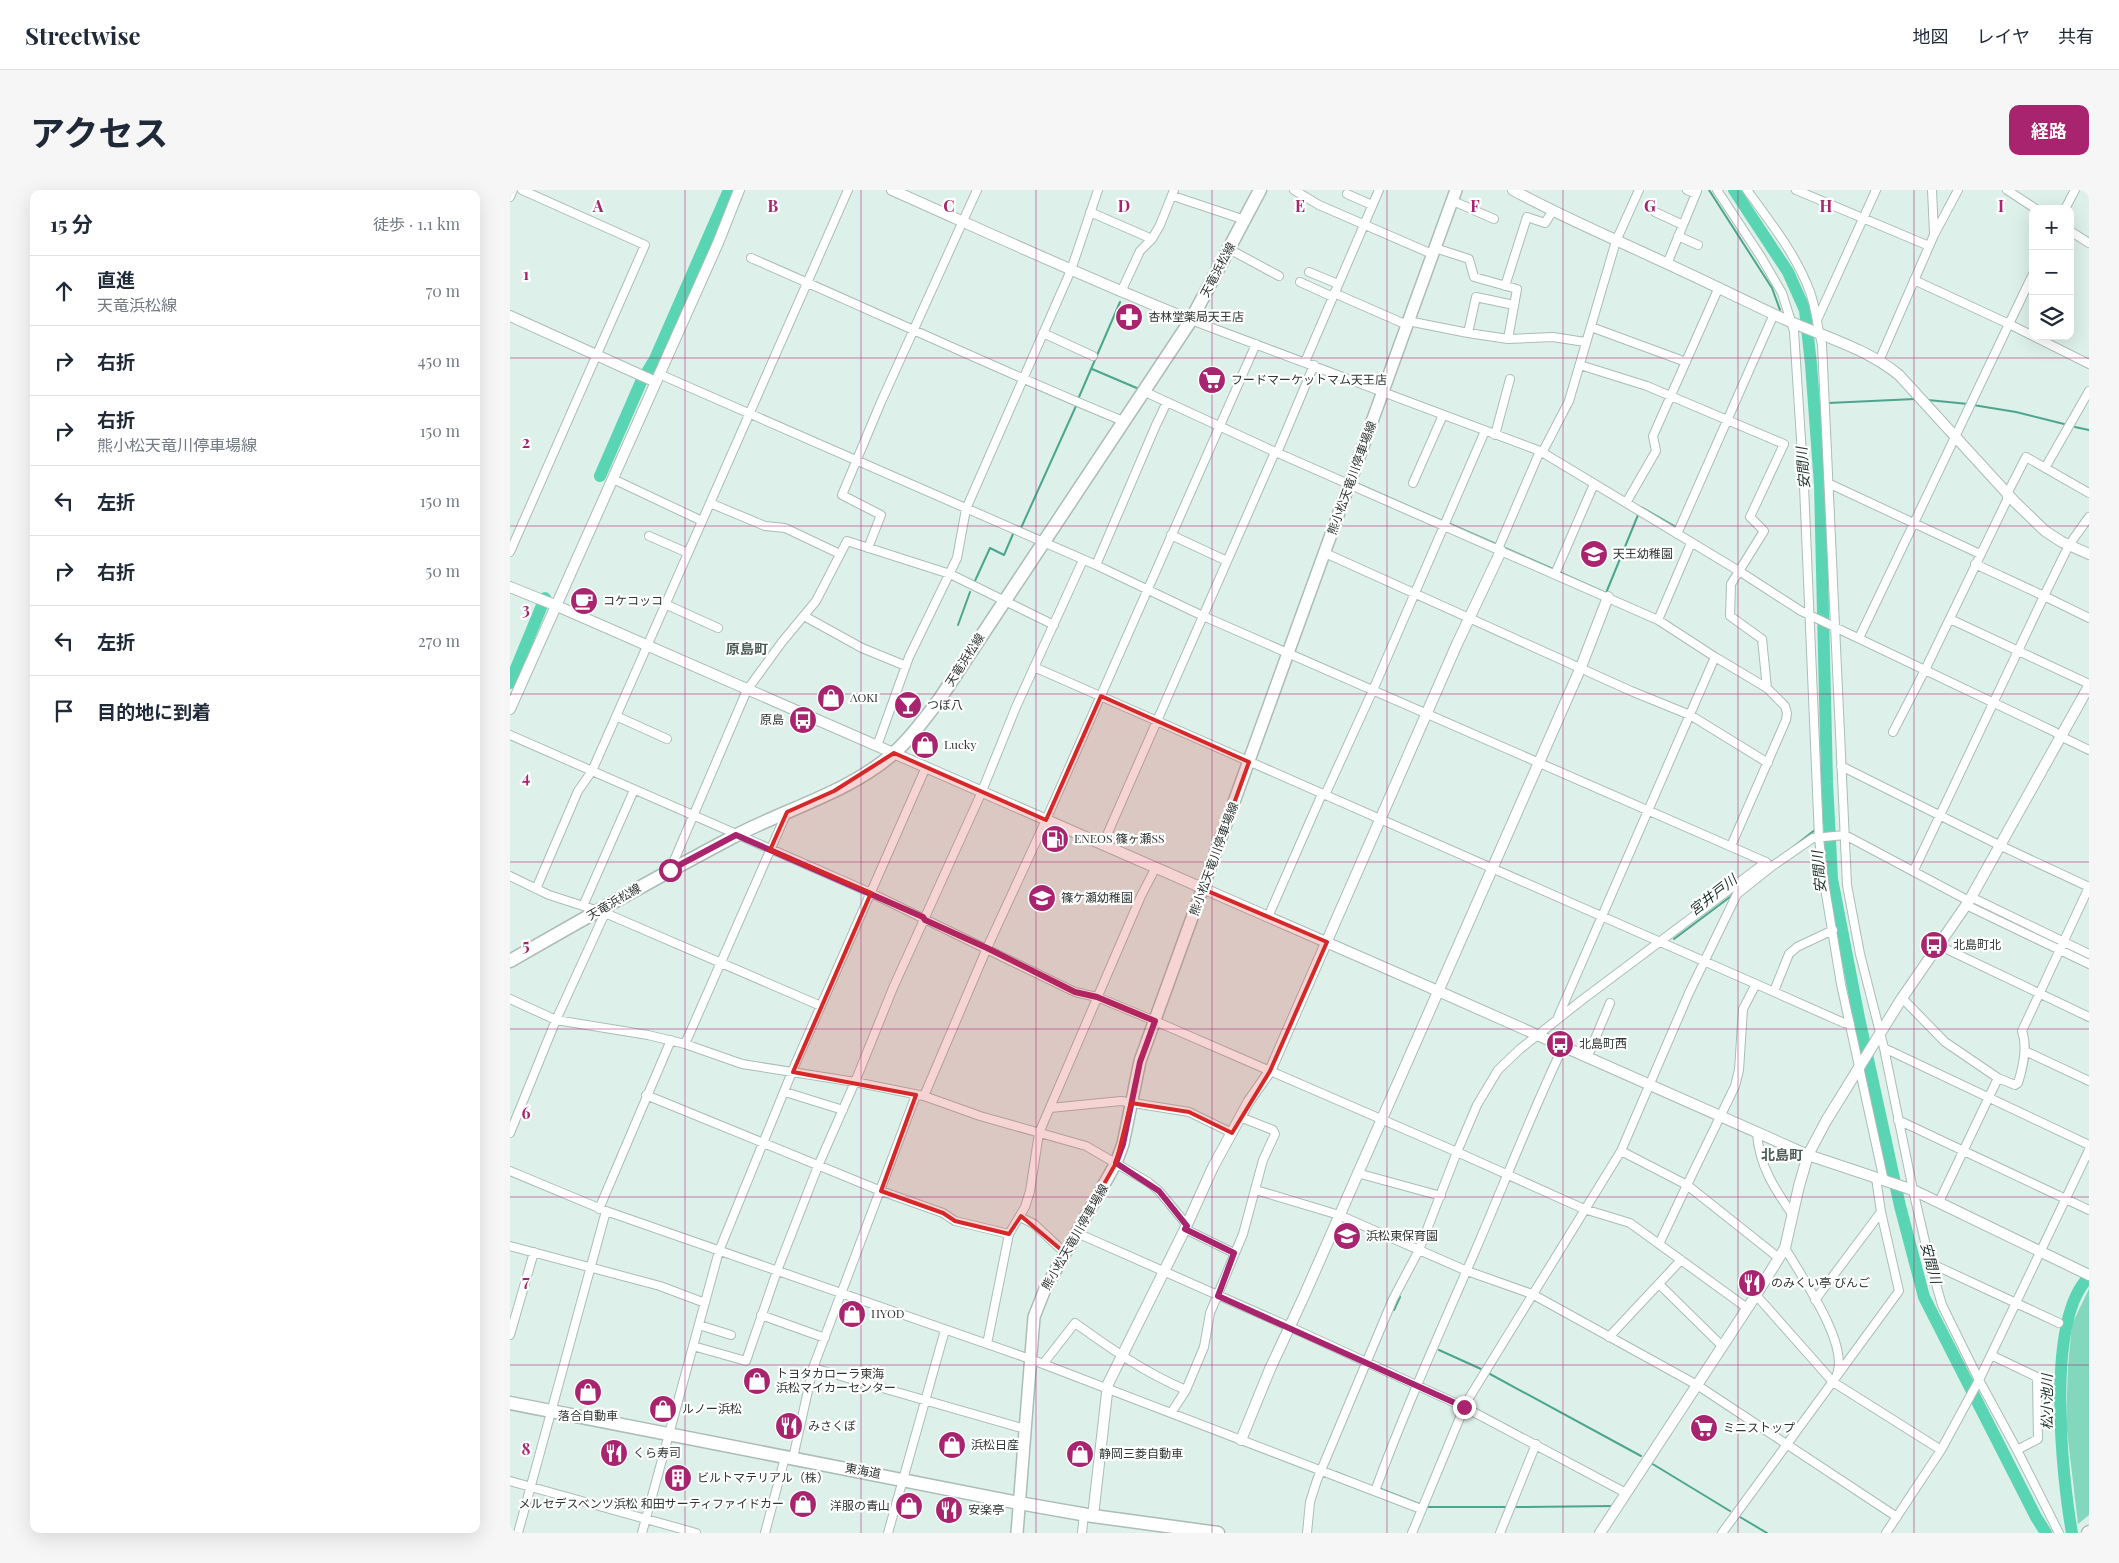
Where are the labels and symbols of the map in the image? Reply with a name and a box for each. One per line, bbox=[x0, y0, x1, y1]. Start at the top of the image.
text: A bbox=[592, 195, 604, 216]
text: B bbox=[768, 195, 779, 216]
text: C bbox=[943, 195, 955, 216]
text: D bbox=[1118, 195, 1130, 216]
text: E bbox=[1295, 195, 1305, 216]
text: F bbox=[1470, 195, 1480, 216]
text: G bbox=[1644, 195, 1656, 216]
text: H bbox=[1820, 195, 1833, 216]
text: I bbox=[1998, 195, 2004, 216]
street label: 天竜浜松線 bbox=[1196, 239, 1238, 300]
text: 1 bbox=[523, 263, 529, 284]
pharmacy icon: 杏林堂薬局天王店 bbox=[1114, 302, 1144, 332]
place label: 杏林堂薬局天王店 bbox=[1148, 308, 1244, 324]
supermarket icon: フードマーケットマム天王店 bbox=[1197, 365, 1227, 395]
place label: フードマーケットマム天王店 bbox=[1231, 371, 1387, 387]
street label: 熊小松天竜川停車場線 bbox=[1323, 419, 1379, 537]
text: 2 bbox=[522, 431, 530, 452]
water label: 安間川 bbox=[1791, 444, 1813, 490]
school or university icon: 天王幼稚園 bbox=[1579, 539, 1609, 569]
place label: 天王幼稚園 bbox=[1613, 545, 1673, 561]
cafe icon: コケコッコ bbox=[569, 586, 599, 616]
place label: コケコッコ bbox=[603, 592, 663, 608]
text: 3 bbox=[522, 598, 530, 619]
street label: 天竜浜松線 bbox=[941, 630, 987, 689]
district label: 原島町 bbox=[726, 639, 768, 658]
shop icon: AOKI bbox=[816, 683, 846, 713]
place label: AOKI bbox=[849, 689, 878, 705]
bar icon: つぼ八 bbox=[893, 690, 923, 720]
place label: つぼ八 bbox=[927, 696, 963, 712]
bus stop icon: 原島 bbox=[788, 705, 818, 735]
place label: 原島 bbox=[760, 711, 784, 727]
shop icon: Lucky bbox=[910, 730, 940, 760]
place label: Lucky bbox=[944, 736, 977, 752]
text: 4 bbox=[522, 766, 530, 787]
street label: 熊小松天竜川停車場線 bbox=[1185, 800, 1241, 918]
fuel station icon: ENEOS 篠ヶ瀬SS bbox=[1040, 824, 1070, 854]
place label: ENEOS 篠ヶ瀬SS bbox=[1074, 830, 1164, 846]
water label: 安間川 bbox=[1807, 848, 1830, 894]
route start bbox=[659, 859, 682, 882]
water label: 宮井戸川 bbox=[1685, 869, 1742, 919]
street label: 天竜浜松線 bbox=[584, 879, 643, 923]
school or university icon: 篠ケ瀬幼稚園 bbox=[1027, 883, 1057, 913]
place label: 篠ケ瀬幼稚園 bbox=[1061, 889, 1133, 905]
bus stop icon: 北島町北 bbox=[1919, 930, 1949, 960]
text: 5 bbox=[522, 934, 530, 955]
place label: 北島町北 bbox=[1953, 936, 2001, 952]
bus stop icon: 北島町西 bbox=[1545, 1029, 1575, 1059]
place label: 北島町西 bbox=[1579, 1035, 1627, 1051]
text: 6 bbox=[522, 1102, 531, 1123]
district label: 北島町 bbox=[1761, 1145, 1803, 1164]
street label: 熊小松天竜川停車場線 bbox=[1037, 1181, 1111, 1292]
school or university icon: 浜松東保育園 bbox=[1332, 1221, 1362, 1251]
place label: 浜松東保育園 bbox=[1366, 1227, 1438, 1243]
water label: 安間川 bbox=[1917, 1240, 1947, 1288]
restaurant icon: のみくい亭 びんご bbox=[1737, 1268, 1767, 1298]
text: 7 bbox=[522, 1270, 530, 1291]
place label: のみくい亭 びんご bbox=[1771, 1274, 1870, 1290]
shop icon: HYOD bbox=[837, 1299, 867, 1329]
place label: HYOD bbox=[871, 1305, 905, 1321]
place label: トヨタカローラ東海 浜松マイカーセンター bbox=[776, 1365, 896, 1395]
shop icon: トヨタカローラ東海 浜松マイカーセンター bbox=[742, 1366, 772, 1396]
water label: 松小池川 bbox=[2037, 1372, 2056, 1430]
shop icon: 落合自動車 bbox=[573, 1377, 603, 1407]
shop icon: ルノー浜松 bbox=[648, 1394, 678, 1424]
route end bbox=[1453, 1396, 1476, 1419]
place label: ルノー浜松 bbox=[682, 1400, 742, 1416]
place label: 落合自動車 bbox=[558, 1407, 618, 1423]
restaurant icon: みさくぼ bbox=[774, 1411, 804, 1441]
supermarket icon: ミニストップ bbox=[1689, 1413, 1719, 1443]
place label: みさくぼ bbox=[808, 1417, 856, 1433]
place label: ミニストップ bbox=[1723, 1419, 1795, 1435]
shop icon: 浜松日産 bbox=[937, 1430, 967, 1460]
place label: 浜松日産 bbox=[971, 1436, 1019, 1452]
text: 8 bbox=[522, 1438, 531, 1459]
restaurant icon: くら寿司 bbox=[599, 1438, 629, 1468]
shop icon: 静岡三菱自動車 bbox=[1065, 1439, 1095, 1469]
place label: くら寿司 bbox=[633, 1444, 681, 1460]
place label: 静岡三菱自動車 bbox=[1099, 1445, 1183, 1461]
street label: 東海道 bbox=[844, 1459, 882, 1481]
building icon: ビルトマテリアル（株） bbox=[663, 1463, 693, 1493]
place label: ビルトマテリアル（株） bbox=[697, 1469, 829, 1485]
shop icon: メルセデスベンツ浜松 和田サーティファイドカー bbox=[788, 1489, 818, 1519]
shop icon: 洋服の青山 bbox=[894, 1491, 924, 1521]
place label: メルセデスベンツ浜松 和田サーティファイドカー bbox=[519, 1495, 784, 1511]
restaurant icon: 安楽亭 bbox=[934, 1495, 964, 1525]
place label: 洋服の青山 bbox=[830, 1497, 890, 1513]
place label: 安楽亭 bbox=[968, 1501, 1004, 1517]

